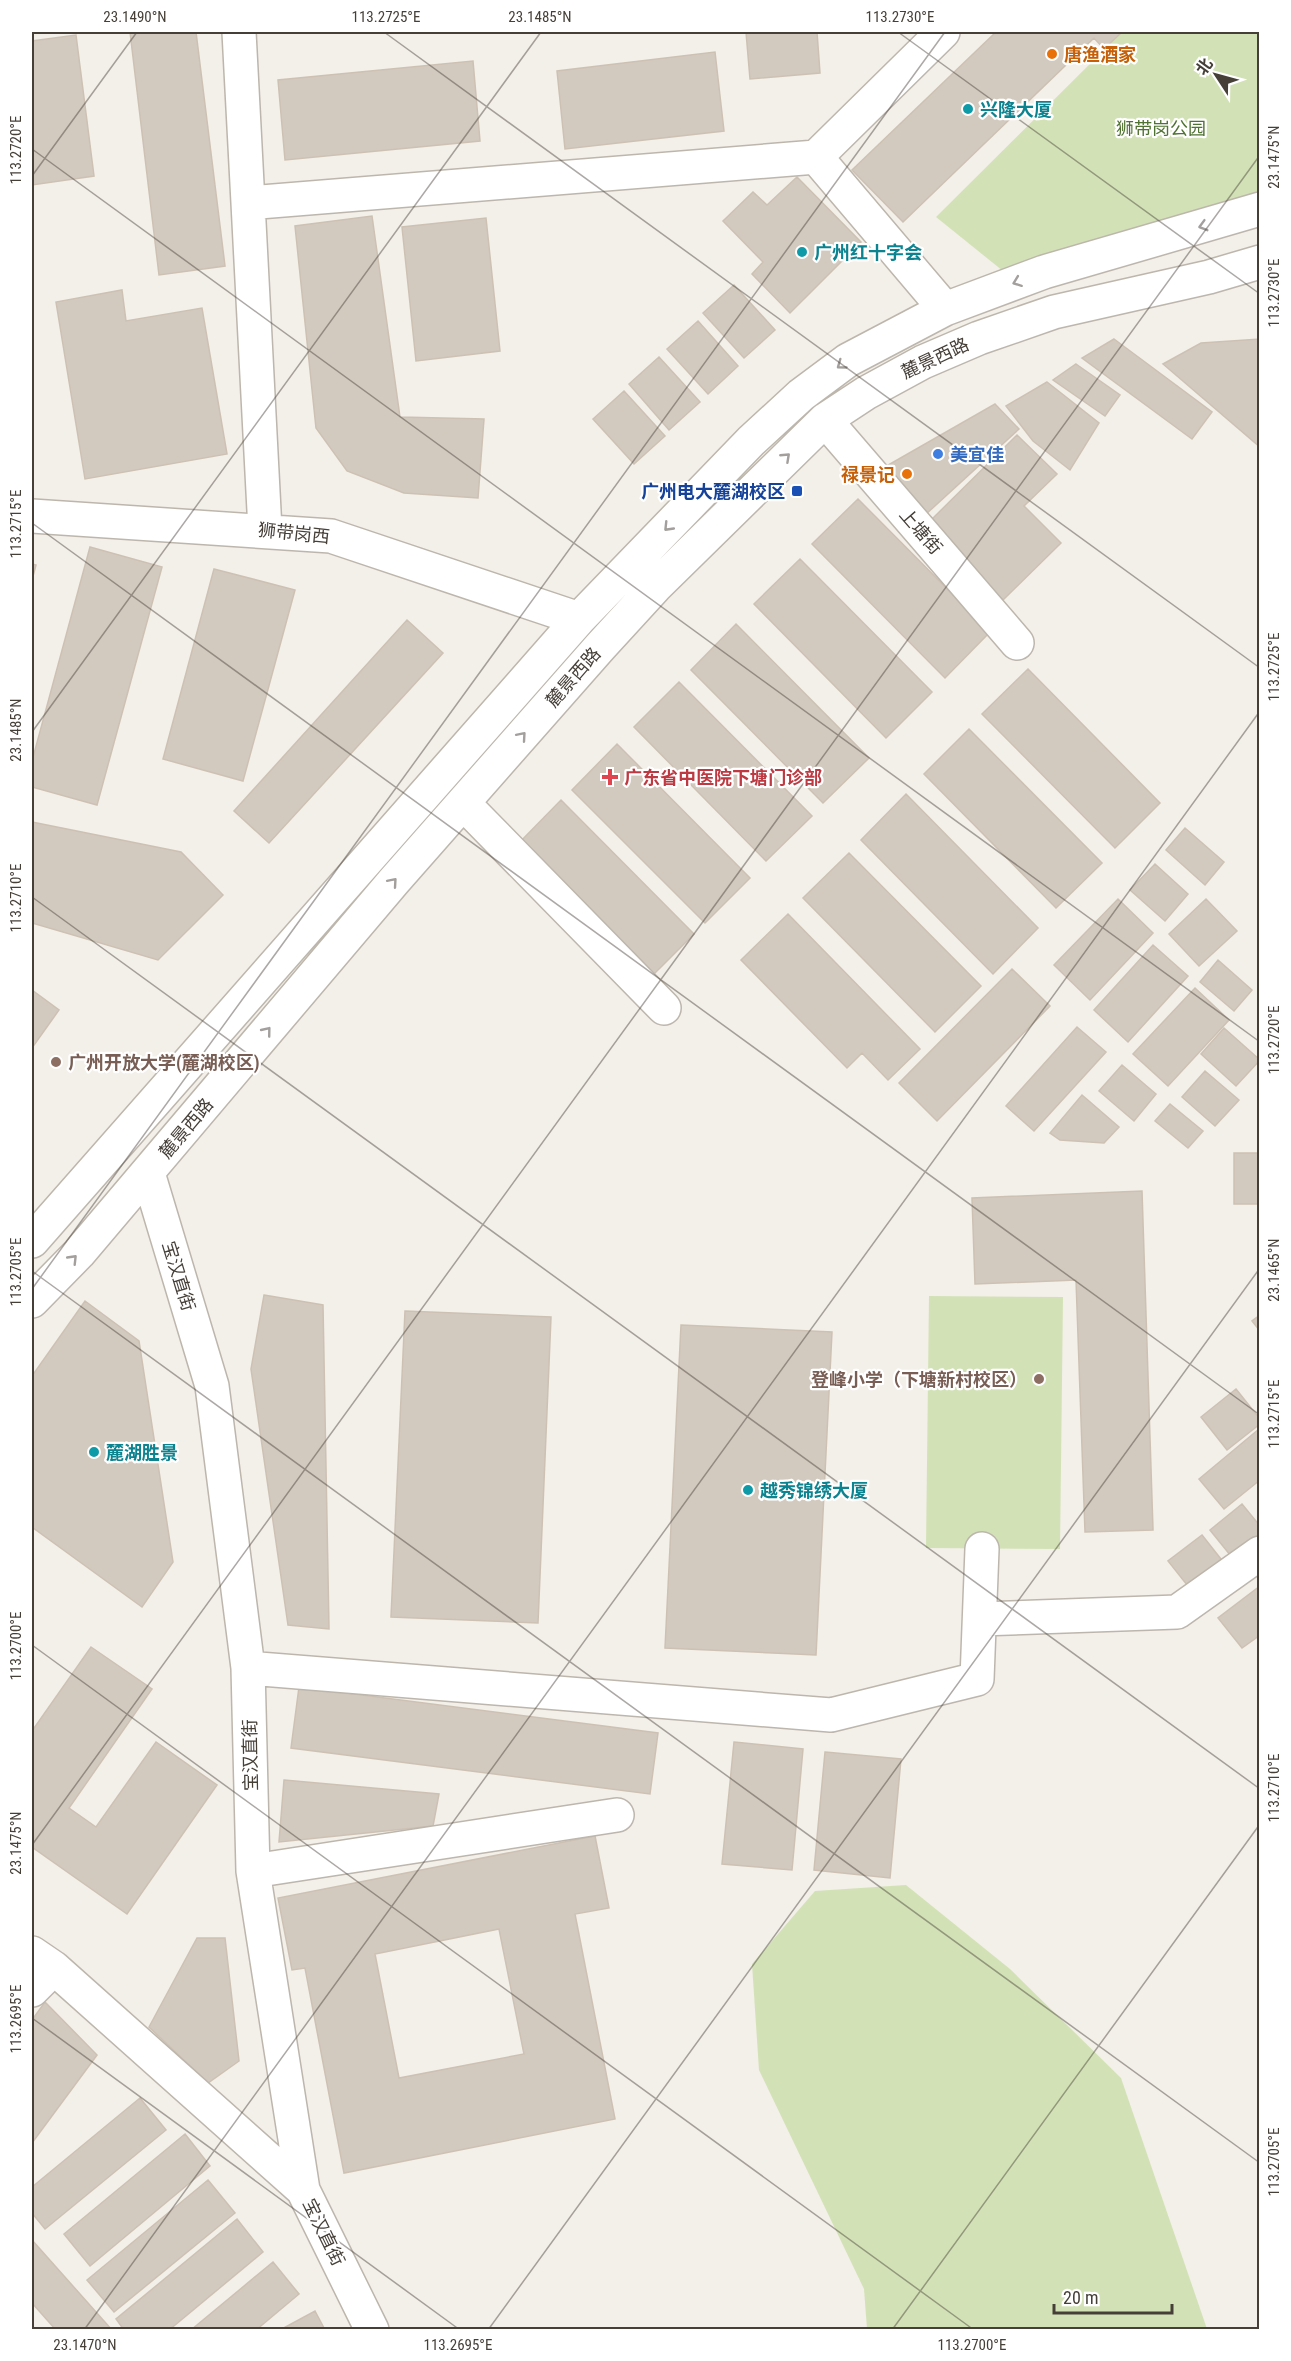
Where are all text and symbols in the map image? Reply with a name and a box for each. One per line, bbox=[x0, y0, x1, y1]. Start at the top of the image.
text: 23.1490°N bbox=[103, 8, 167, 26]
text: 113.2725°E bbox=[352, 8, 420, 26]
text: 23.1485°N bbox=[508, 8, 572, 26]
text: 113.2730°E bbox=[866, 8, 934, 26]
place label: 唐渔酒家 bbox=[1064, 44, 1136, 65]
north arrow bbox=[1186, 45, 1246, 105]
marker: 唐渔酒家 bbox=[1045, 47, 1059, 61]
text: 北 bbox=[1192, 54, 1217, 79]
place label: 兴隆大厦 bbox=[980, 99, 1052, 120]
marker: 兴隆大厦 bbox=[961, 102, 975, 116]
text: 113.2720°E bbox=[7, 116, 25, 184]
park label: 狮带岗公园 bbox=[1116, 118, 1206, 139]
text: 23.1475°N bbox=[1265, 125, 1283, 189]
one-way arrow bbox=[1198, 218, 1208, 231]
place label: 广州红十字会 bbox=[814, 242, 922, 263]
marker: 广州红十字会 bbox=[795, 245, 809, 259]
text: 113.2730°E bbox=[1265, 259, 1283, 327]
one-way arrow bbox=[1012, 275, 1023, 287]
street label: 麓景西路 bbox=[898, 333, 972, 383]
one-way arrow bbox=[836, 358, 847, 369]
place label: 美宜佳 bbox=[950, 444, 1004, 465]
marker: 美宜佳 bbox=[931, 447, 945, 461]
one-way arrow bbox=[778, 454, 789, 465]
place label: 禄景记 bbox=[841, 464, 895, 485]
marker: 禄景记 bbox=[900, 467, 914, 481]
place label: 广州电大麓湖校区 bbox=[641, 481, 785, 502]
marker: 广州电大麓湖校区 bbox=[790, 484, 804, 498]
text: 113.2715°E bbox=[7, 490, 25, 558]
street label: 上塘街 bbox=[895, 504, 947, 558]
street label: 狮带岗西 bbox=[257, 519, 331, 547]
one-way arrow bbox=[664, 520, 675, 530]
text: 113.2725°E bbox=[1265, 633, 1283, 701]
street label: 麓景西路 bbox=[541, 643, 605, 711]
text: 23.1485°N bbox=[7, 698, 25, 762]
one-way arrow bbox=[515, 732, 526, 743]
place label: 广东省中医院下塘门诊部 bbox=[624, 767, 822, 788]
marker: 广东省中医院下塘门诊部 bbox=[601, 768, 619, 786]
text: 113.2710°E bbox=[7, 864, 25, 932]
one-way arrow bbox=[386, 878, 397, 889]
text: 113.2720°E bbox=[1265, 1006, 1283, 1074]
one-way arrow bbox=[260, 1027, 271, 1038]
place label: 广州开放大学(麓湖校区) bbox=[68, 1052, 260, 1074]
marker: 广州开放大学(麓湖校区) bbox=[49, 1055, 63, 1069]
street label: 麓景西路 bbox=[155, 1094, 217, 1162]
text: 113.2705°E bbox=[7, 1238, 25, 1306]
text: 23.1465°N bbox=[1265, 1238, 1283, 1302]
street label: 宝汉直街 bbox=[158, 1239, 200, 1313]
one-way arrow bbox=[65, 1255, 76, 1266]
place label: 登峰小学（下塘新村校区） bbox=[811, 1369, 1027, 1390]
marker: 登峰小学（下塘新村校区） bbox=[1032, 1372, 1046, 1386]
text: 113.2715°E bbox=[1265, 1380, 1283, 1448]
place label: 麓湖胜景 bbox=[106, 1442, 178, 1463]
marker: 麓湖胜景 bbox=[87, 1445, 101, 1459]
place label: 越秀锦绣大厦 bbox=[760, 1480, 868, 1501]
marker: 越秀锦绣大厦 bbox=[741, 1483, 755, 1497]
text: 113.2700°E bbox=[7, 1612, 25, 1680]
street label: 宝汉直街 bbox=[239, 1719, 261, 1791]
text: 113.2710°E bbox=[1265, 1754, 1283, 1822]
text: 23.1475°N bbox=[7, 1811, 25, 1875]
text: 113.2695°E bbox=[7, 1985, 25, 2053]
text: 113.2705°E bbox=[1265, 2128, 1283, 2196]
street label: 宝汉直街 bbox=[299, 2195, 349, 2269]
scale bar bbox=[1054, 2277, 1172, 2315]
text: 20 m bbox=[1063, 2287, 1098, 2308]
text: 23.1470°N bbox=[53, 2336, 117, 2354]
text: 113.2695°E bbox=[424, 2336, 492, 2354]
text: 113.2700°E bbox=[938, 2336, 1006, 2354]

